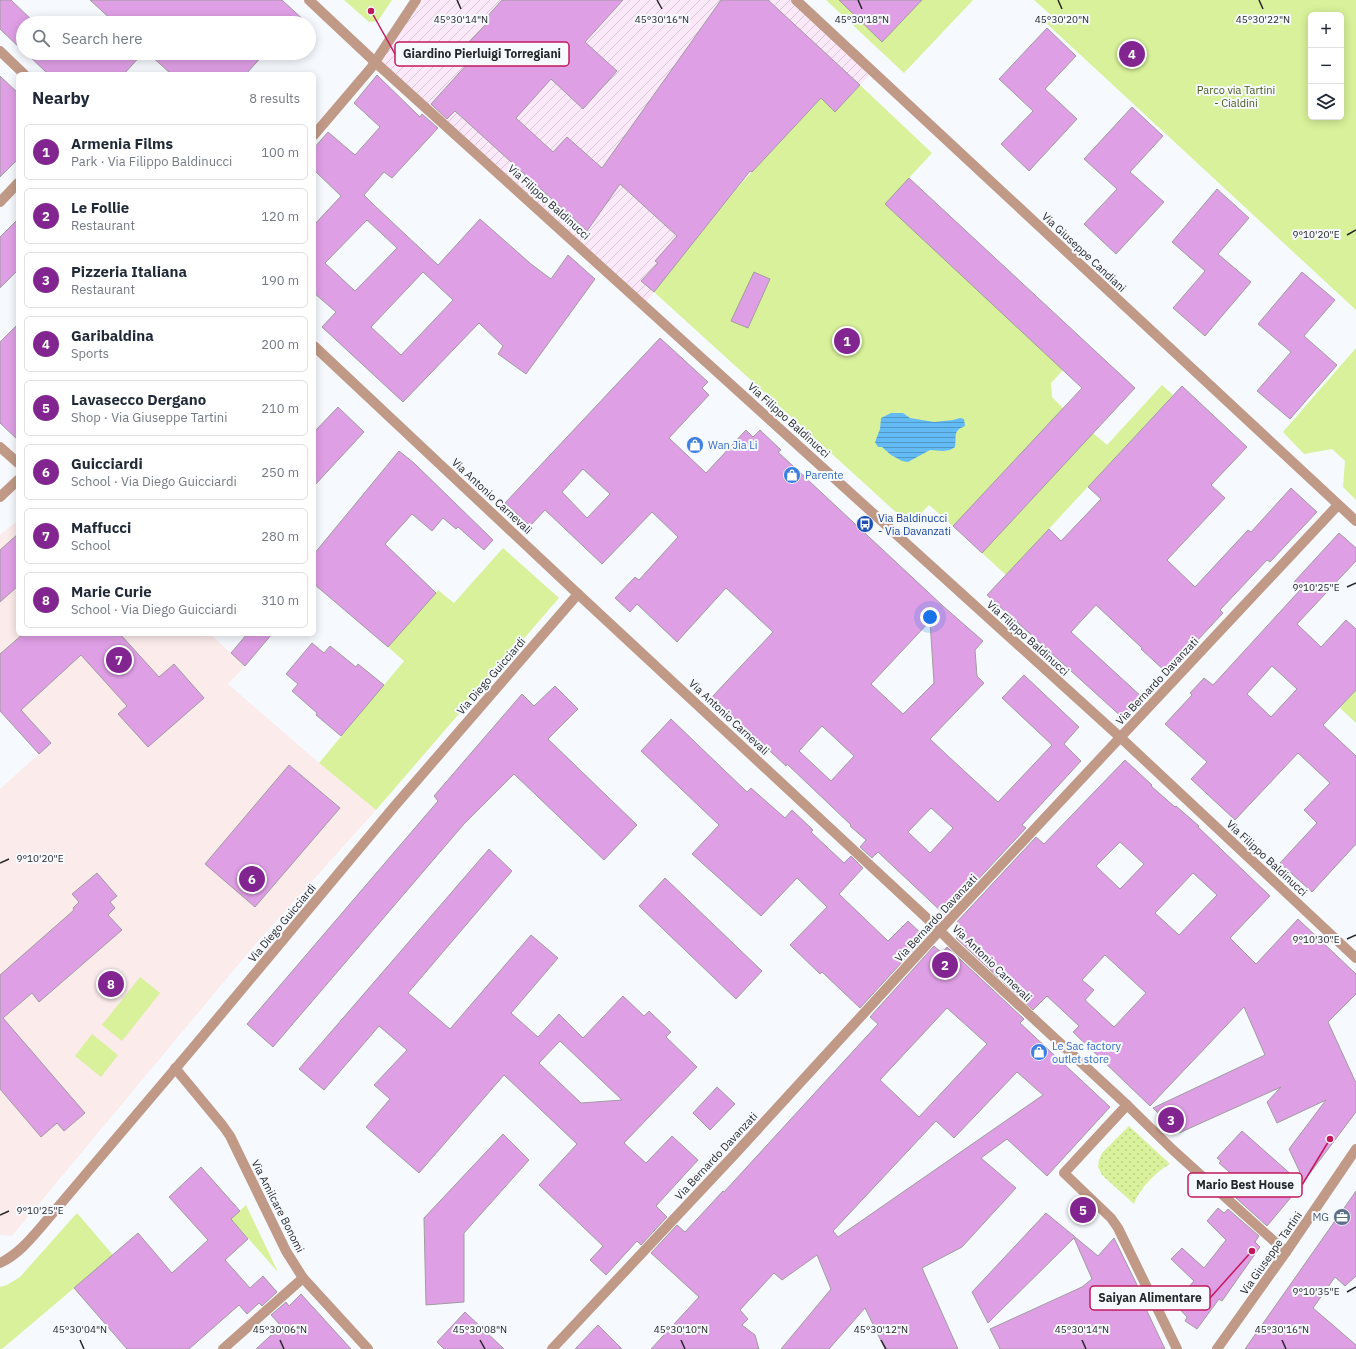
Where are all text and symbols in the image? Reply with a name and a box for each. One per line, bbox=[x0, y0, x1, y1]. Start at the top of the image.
map controls bbox=[1308, 12, 1344, 120]
button: + bbox=[1308, 12, 1344, 48]
text: 45°30'14"N bbox=[434, 13, 488, 26]
text: 45°30'16"N bbox=[635, 13, 689, 26]
text: 45°30'18"N bbox=[835, 13, 889, 26]
text: 45°30'20"N bbox=[1035, 13, 1089, 26]
text: 45°30'22"N bbox=[1236, 13, 1290, 26]
search box bbox=[16, 16, 316, 60]
icon: search bbox=[30, 27, 52, 49]
text: Search here bbox=[62, 29, 142, 48]
pin: 4 bbox=[1119, 39, 1145, 69]
callout: Giardino Pierluigi Torregiani bbox=[395, 42, 569, 66]
text: Giardino Pierluigi Torregiani bbox=[403, 46, 561, 61]
button: − bbox=[1308, 48, 1344, 84]
park label: Parco via Tartini - Cialdini bbox=[1197, 83, 1275, 110]
button: layers bbox=[1308, 84, 1344, 120]
text: Nearby bbox=[32, 87, 90, 109]
text: 8 results bbox=[249, 90, 300, 107]
text: Armenia Films bbox=[71, 134, 173, 153]
text: 1 bbox=[42, 144, 50, 161]
text: 100 m bbox=[261, 144, 299, 161]
text: Park · Via Filippo Baldinucci bbox=[71, 153, 232, 170]
street label: Via Filippo Baldinucci bbox=[505, 161, 593, 243]
text: Le Follie bbox=[71, 198, 129, 217]
text: 2 bbox=[42, 208, 50, 225]
text: 120 m bbox=[261, 208, 299, 225]
street label: Via Giuseppe Candiani bbox=[1039, 209, 1129, 295]
text: Restaurant bbox=[71, 217, 135, 234]
text: 9°10'20"E bbox=[1292, 228, 1340, 241]
text: Pizzeria Italiana bbox=[71, 262, 187, 281]
text: 3 bbox=[42, 272, 50, 289]
text: 190 m bbox=[261, 272, 299, 289]
text: Restaurant bbox=[71, 281, 135, 298]
text: Garibaldina bbox=[71, 326, 154, 345]
pin: 1 bbox=[834, 326, 860, 356]
text: 4 bbox=[42, 336, 50, 353]
text: 200 m bbox=[261, 336, 299, 353]
text: Sports bbox=[71, 345, 109, 362]
street label: Via Filippo Baldinucci bbox=[745, 379, 833, 461]
text: Lavasecco Dergano bbox=[71, 390, 206, 409]
text: 5 bbox=[42, 400, 50, 417]
text: 210 m bbox=[261, 400, 299, 417]
text: Shop · Via Giuseppe Tartini bbox=[71, 409, 227, 426]
shop icon: Wan Jia Li bbox=[685, 435, 705, 455]
place label: Wan Jia Li bbox=[708, 438, 758, 452]
text: Guicciardi bbox=[71, 454, 143, 473]
street label: Via Antonio Carnevali bbox=[449, 455, 535, 537]
text: 6 bbox=[42, 464, 50, 481]
text: 250 m bbox=[261, 464, 299, 481]
shop icon: Parente bbox=[782, 465, 802, 485]
place label: Parente bbox=[805, 468, 844, 482]
text: School · Via Diego Guicciardi bbox=[71, 473, 237, 490]
place label: Via Baldinucci - Via Davanzati bbox=[878, 511, 951, 538]
bus stop icon: Via Baldinucci - Via Davanzati bbox=[855, 514, 875, 534]
text: Maffucci bbox=[71, 518, 131, 537]
text: 7 bbox=[42, 528, 50, 545]
text: 280 m bbox=[261, 528, 299, 545]
text: School bbox=[71, 537, 111, 554]
text: 9°10'25"E bbox=[1292, 581, 1340, 594]
text: Marie Curie bbox=[71, 582, 152, 601]
text: 8 bbox=[42, 592, 50, 609]
text: 310 m bbox=[261, 592, 299, 609]
street label: Via Filippo Baldinucci bbox=[984, 597, 1072, 679]
text: School · Via Diego Guicciardi bbox=[71, 601, 237, 618]
your location bbox=[920, 607, 940, 627]
street label: Via Diego Guicciardi bbox=[454, 634, 528, 718]
street label: Via Bernardo Davanzati bbox=[1113, 634, 1201, 728]
pin: 7 bbox=[106, 645, 132, 675]
street label: Via Antonio Carnevali bbox=[686, 676, 772, 758]
street label: Via Filippo Baldinucci bbox=[1224, 817, 1310, 899]
text: 9°10'20"E bbox=[16, 852, 64, 865]
pin: 6 bbox=[239, 864, 265, 894]
street label: Via Bernardo Davanzati bbox=[892, 871, 980, 965]
street label: Via Diego Guicciardi bbox=[245, 881, 319, 965]
street label: Via Antonio Carnevali bbox=[949, 922, 1035, 1004]
text: 9°10'30"E bbox=[1292, 933, 1340, 946]
pin: 2 bbox=[932, 950, 958, 980]
pin: 8 bbox=[98, 969, 124, 999]
place label: Le Sac factory outlet store bbox=[1052, 1039, 1122, 1066]
shop icon: Le Sac factory outlet store bbox=[1029, 1042, 1049, 1062]
pin: 3 bbox=[1158, 1105, 1184, 1135]
street label: Via Bernardo Davanzati bbox=[672, 1109, 760, 1203]
street label: Via Amilcare Bonomi bbox=[249, 1157, 307, 1255]
callout: Mario Best House bbox=[1188, 1173, 1302, 1197]
text: Mario Best House bbox=[1196, 1177, 1294, 1192]
pin: 5 bbox=[1070, 1195, 1096, 1225]
text: 9°10'25"E bbox=[16, 1204, 64, 1217]
office icon: MG bbox=[1332, 1207, 1352, 1227]
street label: Via Giuseppe Tartini bbox=[1237, 1209, 1305, 1297]
place label: MG bbox=[1312, 1210, 1329, 1224]
text: 9°10'35"E bbox=[1292, 1285, 1340, 1298]
callout: Saiyan Alimentare bbox=[1090, 1286, 1210, 1310]
text: Saiyan Alimentare bbox=[1098, 1290, 1202, 1305]
text: 45°30'04"N bbox=[53, 1323, 107, 1336]
text: 45°30'06"N bbox=[253, 1323, 307, 1336]
text: 45°30'08"N bbox=[453, 1323, 507, 1336]
text: 45°30'10"N bbox=[654, 1323, 708, 1336]
text: 45°30'12"N bbox=[854, 1323, 908, 1336]
text: 45°30'14"N bbox=[1055, 1323, 1109, 1336]
text: 45°30'16"N bbox=[1255, 1323, 1309, 1336]

